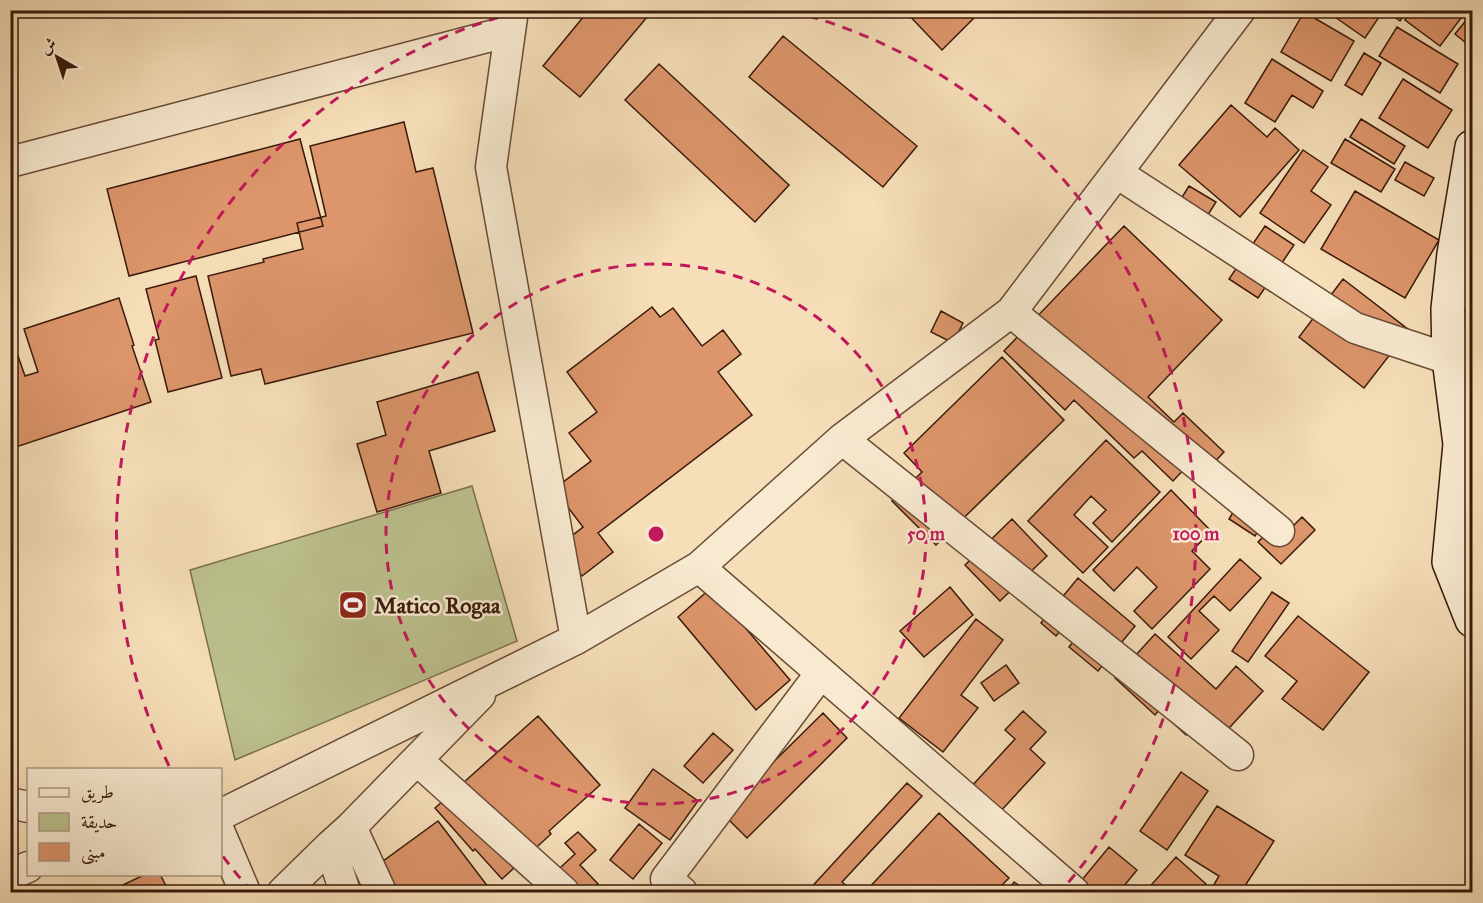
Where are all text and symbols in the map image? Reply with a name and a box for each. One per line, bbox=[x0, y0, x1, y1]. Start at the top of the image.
north arrow bbox=[27, 27, 87, 87]
text: ش bbox=[36, 33, 60, 58]
text: 50 m bbox=[907, 523, 946, 545]
text: 100 m bbox=[1173, 523, 1220, 545]
centre of rings bbox=[646, 524, 666, 544]
sports icon: Matico Rogaa bbox=[337, 589, 369, 621]
place label: Matico Rogaa bbox=[374, 592, 501, 619]
legend bbox=[27, 768, 222, 876]
text: طريق bbox=[81, 781, 114, 804]
text: حديقة bbox=[81, 811, 117, 833]
text: مبنى bbox=[81, 841, 106, 865]

